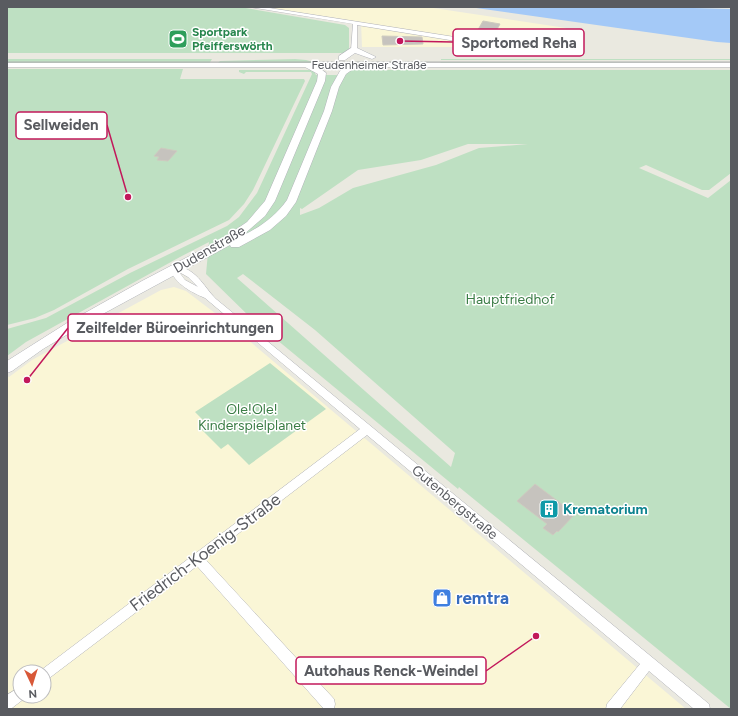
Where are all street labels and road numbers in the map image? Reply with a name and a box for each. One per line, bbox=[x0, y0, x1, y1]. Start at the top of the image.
street label: Feudenheimer Straße bbox=[311, 58, 427, 72]
street label: Dudenstraße bbox=[170, 222, 249, 277]
street label: Gutenbergstraße bbox=[408, 461, 501, 544]
street label: Friedrich-Koenig-Straße bbox=[126, 489, 284, 615]

